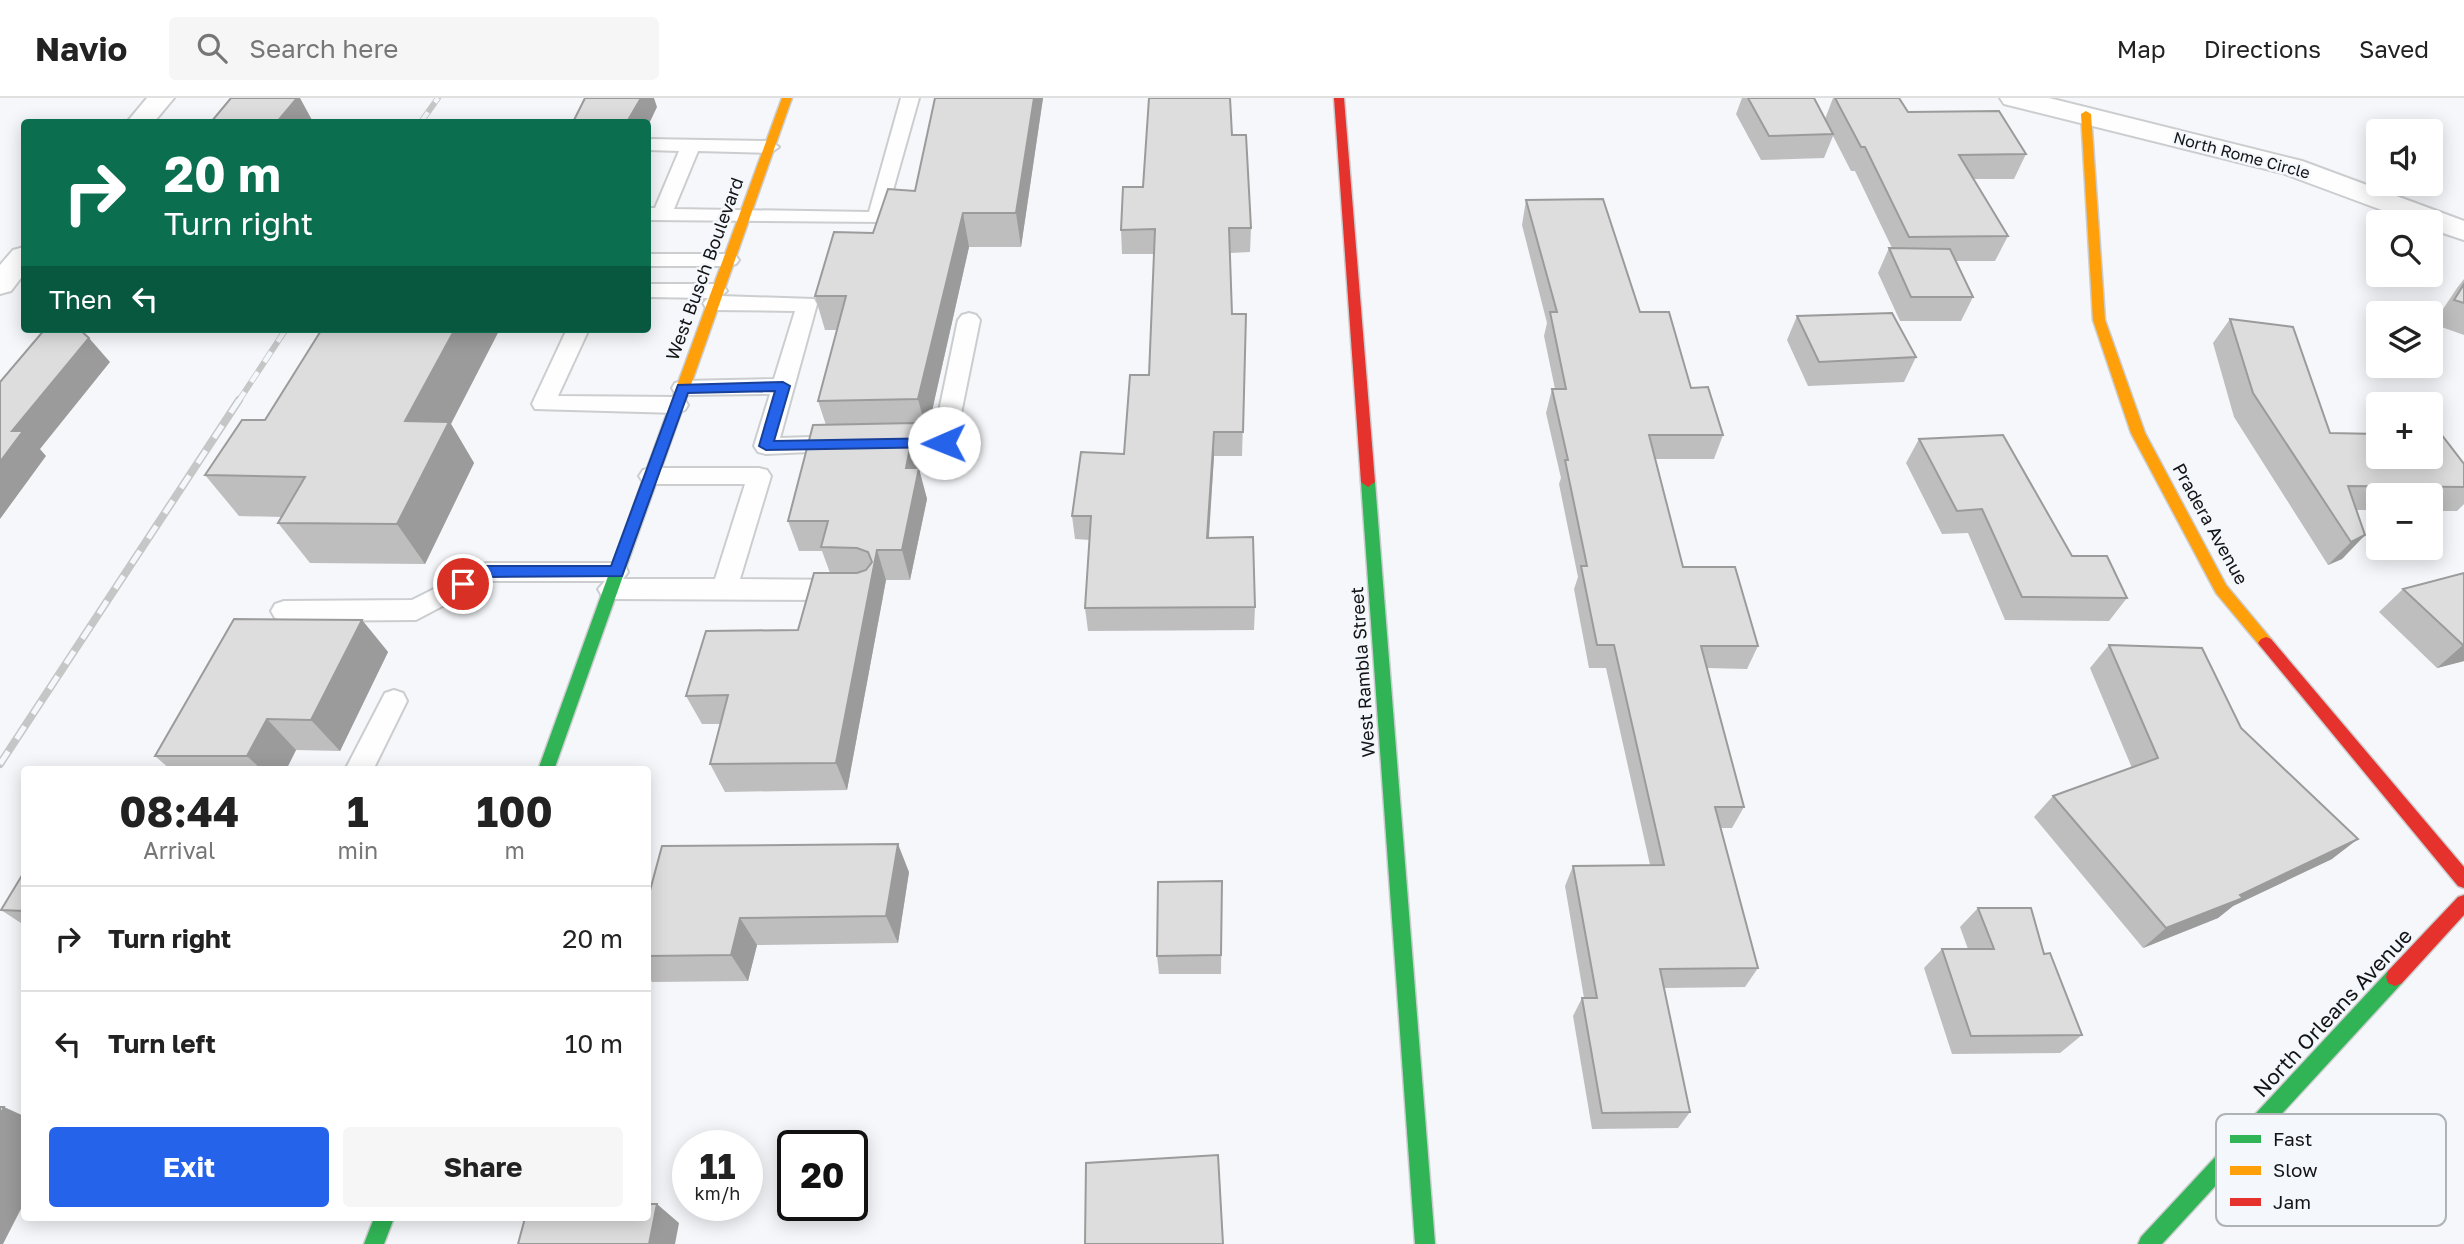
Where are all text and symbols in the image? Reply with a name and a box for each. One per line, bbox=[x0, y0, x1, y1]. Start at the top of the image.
search box bbox=[169, 17, 659, 80]
text: Navio bbox=[35, 29, 127, 68]
icon: search bbox=[193, 29, 231, 67]
text: Search here bbox=[249, 33, 398, 64]
text: Map bbox=[2117, 34, 2166, 63]
text: Directions bbox=[2204, 34, 2321, 63]
text: Saved bbox=[2359, 34, 2429, 63]
map controls bbox=[2366, 119, 2443, 560]
button: sound bbox=[2366, 119, 2443, 196]
street label: North Rome Circle bbox=[2172, 127, 2312, 183]
text: 20 m bbox=[164, 144, 281, 203]
icon: right bbox=[49, 147, 140, 238]
street label: West Busch Boulevard bbox=[661, 174, 747, 363]
text: Turn right bbox=[164, 204, 313, 242]
button: search bbox=[2366, 210, 2443, 287]
icon: left bbox=[126, 280, 164, 318]
text: Then bbox=[49, 284, 112, 315]
button: layers bbox=[2366, 301, 2443, 378]
button: + bbox=[2366, 392, 2443, 469]
position arrow bbox=[907, 406, 981, 480]
street label: Pradera Avenue bbox=[2168, 459, 2253, 588]
button: − bbox=[2366, 483, 2443, 560]
pin bbox=[433, 554, 493, 614]
icon: arrive bbox=[444, 565, 482, 603]
street label: West Rambla Street bbox=[1345, 586, 1379, 758]
text: 08:44 bbox=[119, 786, 239, 836]
text: 1 bbox=[347, 786, 369, 836]
text: 100 bbox=[477, 786, 553, 836]
text: Arrival bbox=[143, 836, 215, 864]
text: min bbox=[338, 836, 378, 864]
text: m bbox=[504, 836, 525, 864]
icon: right bbox=[49, 920, 87, 958]
street label: North Orleans Avenue bbox=[2247, 922, 2417, 1102]
text: Turn right bbox=[108, 923, 231, 954]
text: 20 m bbox=[562, 923, 623, 954]
icon: left bbox=[49, 1025, 87, 1063]
text: Turn left bbox=[108, 1028, 216, 1059]
text: 10 m bbox=[565, 1028, 623, 1059]
legend bbox=[2216, 1114, 2446, 1226]
button: Exit bbox=[49, 1127, 329, 1207]
button: Share bbox=[343, 1127, 623, 1207]
text: Fast bbox=[2273, 1127, 2312, 1150]
speed limit sign: 20 bbox=[777, 1130, 868, 1221]
text: 11 bbox=[699, 1145, 736, 1187]
text: Slow bbox=[2273, 1158, 2318, 1181]
text: km/h bbox=[695, 1182, 740, 1204]
text: Jam bbox=[2273, 1190, 2311, 1213]

